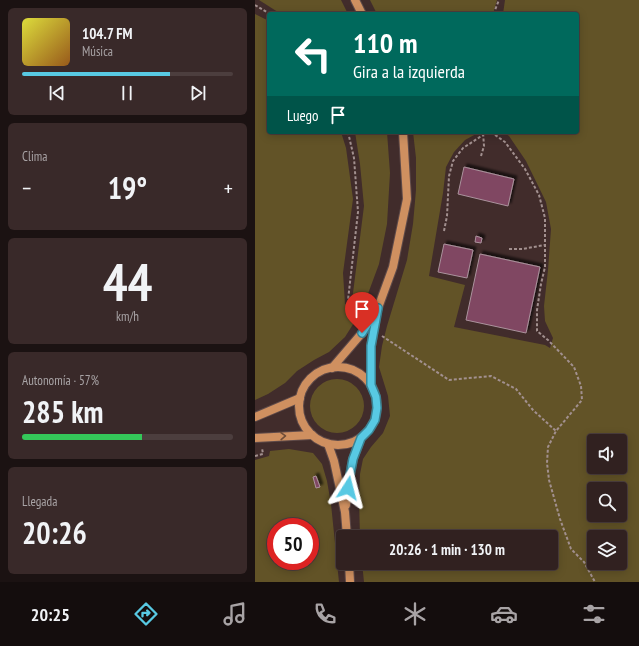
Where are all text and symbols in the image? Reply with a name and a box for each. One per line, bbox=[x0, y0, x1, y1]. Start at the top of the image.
text: 104.7 FM bbox=[82, 24, 133, 43]
text: 110 m bbox=[353, 24, 417, 61]
icon: left bbox=[287, 28, 339, 80]
text: Música bbox=[82, 43, 113, 60]
text: Gira a la izquierda bbox=[353, 60, 465, 83]
icon: previous bbox=[46, 82, 68, 104]
icon: pause bbox=[116, 82, 138, 104]
icon: next bbox=[187, 82, 209, 104]
icon: arrive bbox=[327, 104, 349, 126]
text: Luego bbox=[287, 106, 319, 125]
text: Clima bbox=[22, 148, 47, 165]
text: 19° bbox=[108, 168, 147, 207]
text: − bbox=[22, 174, 31, 202]
text: + bbox=[224, 174, 233, 202]
text: 44 bbox=[103, 248, 152, 315]
pin bbox=[345, 292, 379, 333]
icon: arrive bbox=[351, 298, 373, 320]
text: km/h bbox=[116, 308, 139, 325]
text: Autonomía · 57% bbox=[22, 372, 99, 389]
text: 285 km bbox=[22, 392, 103, 431]
one-way arrow bbox=[280, 432, 286, 440]
map controls bbox=[587, 434, 627, 570]
button: sound bbox=[587, 434, 627, 474]
position arrow bbox=[327, 467, 369, 509]
button: search bbox=[587, 482, 627, 522]
text: Llegada bbox=[22, 493, 57, 510]
text: 20:26 bbox=[22, 513, 87, 552]
speed limit sign: 50 bbox=[267, 518, 319, 570]
button: layers bbox=[587, 530, 627, 570]
text: 20:26 · 1 min · 130 m bbox=[389, 540, 505, 559]
icon: directions bbox=[132, 600, 160, 628]
icon: music bbox=[221, 600, 249, 628]
icon: phone bbox=[311, 600, 339, 628]
icon: climate bbox=[401, 600, 429, 628]
icon: car bbox=[490, 600, 518, 628]
icon: filters bbox=[580, 600, 608, 628]
text: 20:25 bbox=[31, 603, 70, 626]

